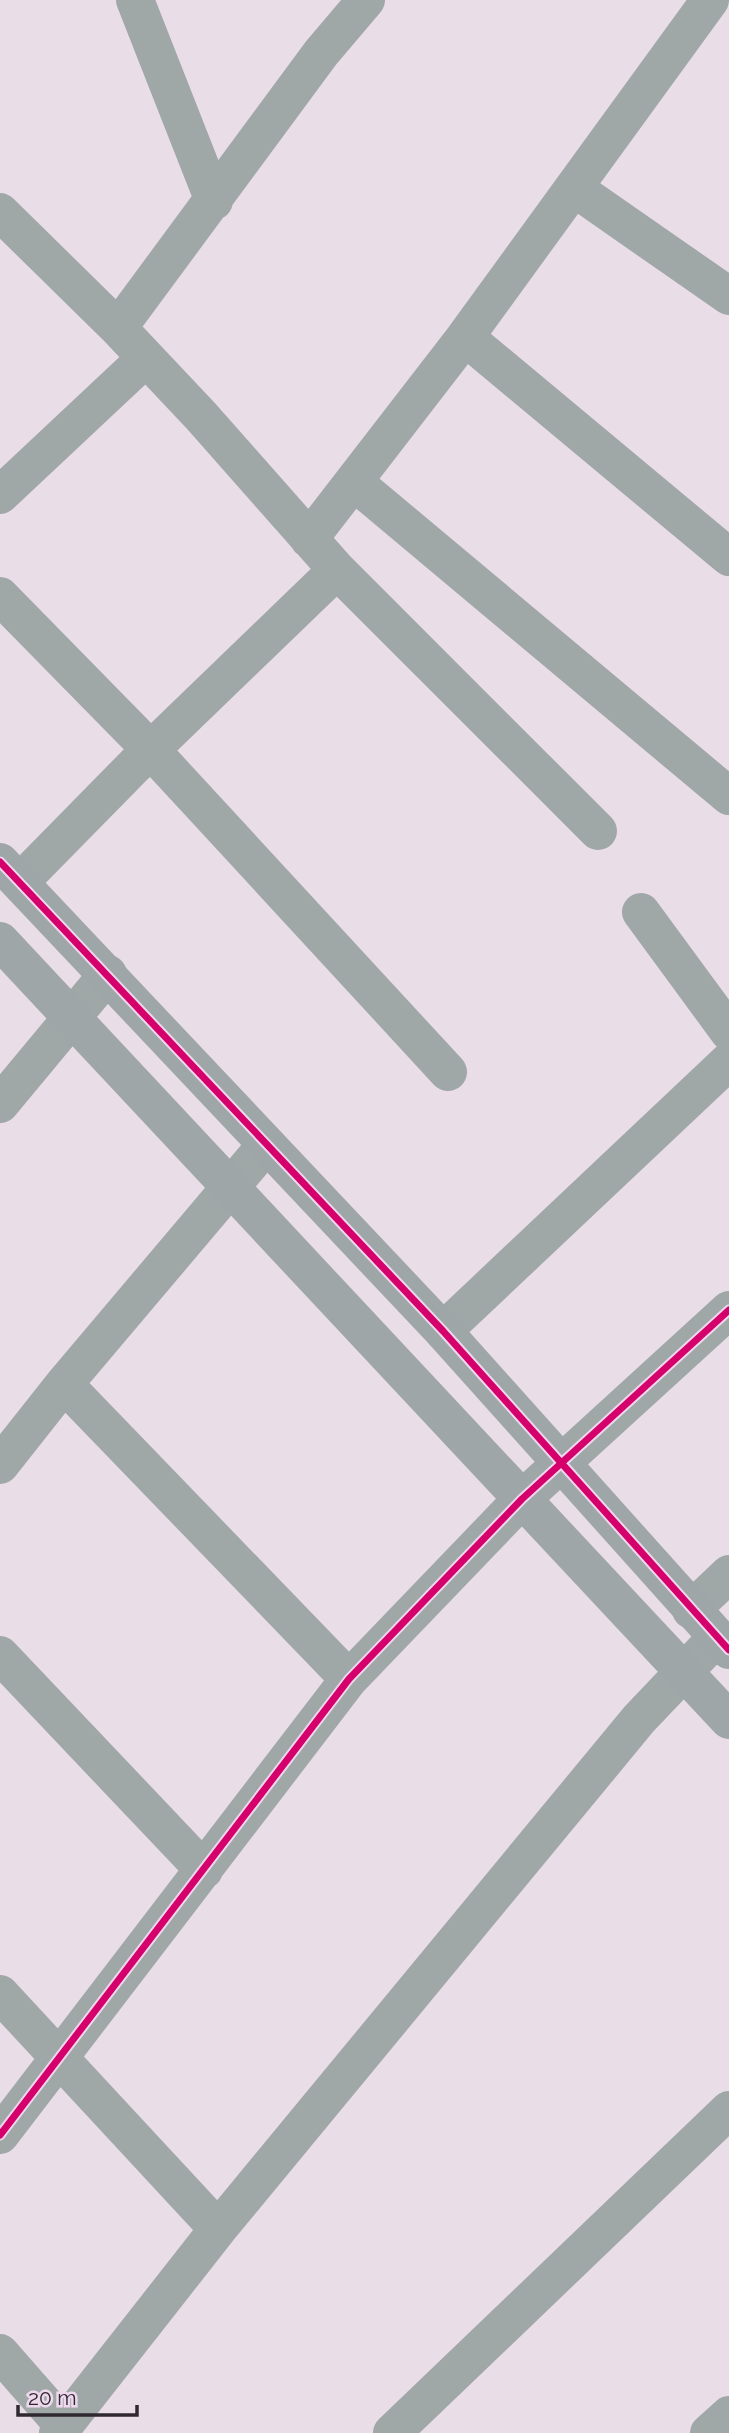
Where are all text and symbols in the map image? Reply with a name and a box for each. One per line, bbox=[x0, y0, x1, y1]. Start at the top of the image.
scale bar bbox=[18, 2374, 136, 2418]
text: 20 m bbox=[28, 2385, 76, 2410]

